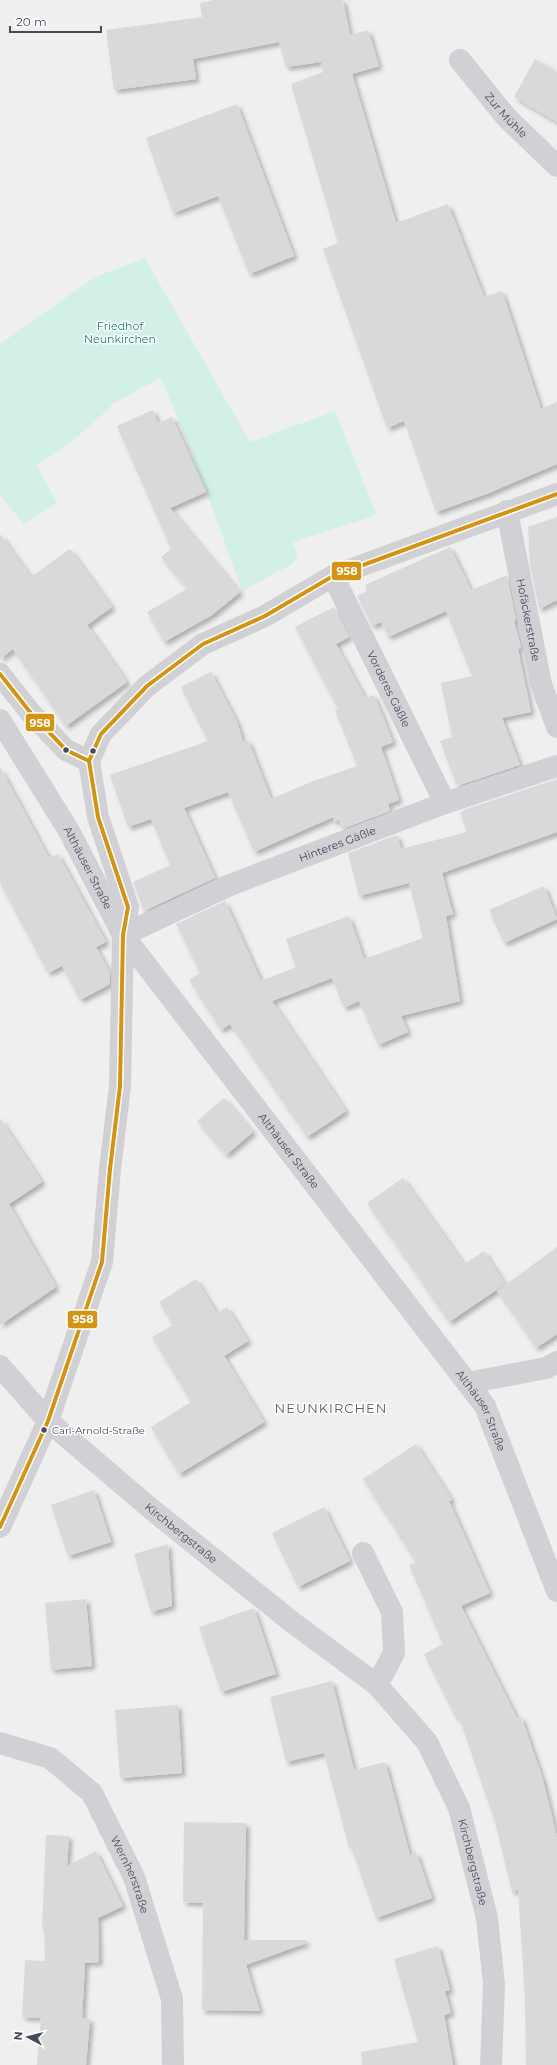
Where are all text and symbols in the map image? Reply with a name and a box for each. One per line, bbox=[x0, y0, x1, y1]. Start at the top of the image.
scale bar bbox=[10, 8, 101, 34]
text: 20 m bbox=[16, 14, 47, 29]
street label: Zur Mühle bbox=[482, 89, 531, 141]
park label: Friedhof Neunkirchen bbox=[84, 319, 156, 346]
line badge: 958 bbox=[331, 561, 362, 581]
text: 958 bbox=[337, 564, 357, 578]
street label: Hofäckerstraße bbox=[513, 577, 543, 663]
street label: Vorderes Gäßle bbox=[364, 648, 414, 730]
line badge: 958 bbox=[25, 713, 55, 732]
text: 958 bbox=[30, 716, 50, 730]
unlabelled marker bbox=[61, 745, 71, 755]
unlabelled marker bbox=[88, 746, 98, 756]
street label: Althäuser Straße bbox=[61, 823, 116, 912]
street label: Hinteres Gäßle bbox=[297, 823, 378, 865]
street label: Althäuser Straße bbox=[255, 1110, 323, 1192]
line badge: 958 bbox=[67, 1310, 98, 1329]
text: 958 bbox=[73, 1312, 93, 1326]
street label: Althäuser Straße bbox=[453, 1367, 509, 1453]
district label: NEUNKIRCHEN bbox=[275, 1400, 387, 1416]
place label: Carl-Arnold-Straße bbox=[52, 1424, 145, 1437]
marker: Carl-Arnold-Straße bbox=[39, 1425, 49, 1435]
street label: Kirchbergstraße bbox=[142, 1500, 220, 1567]
street label: Kirchbergstraße bbox=[455, 1817, 491, 1907]
street label: Wernherstraße bbox=[108, 1833, 152, 1915]
north arrow bbox=[8, 2017, 48, 2057]
text: N bbox=[11, 2031, 26, 2041]

